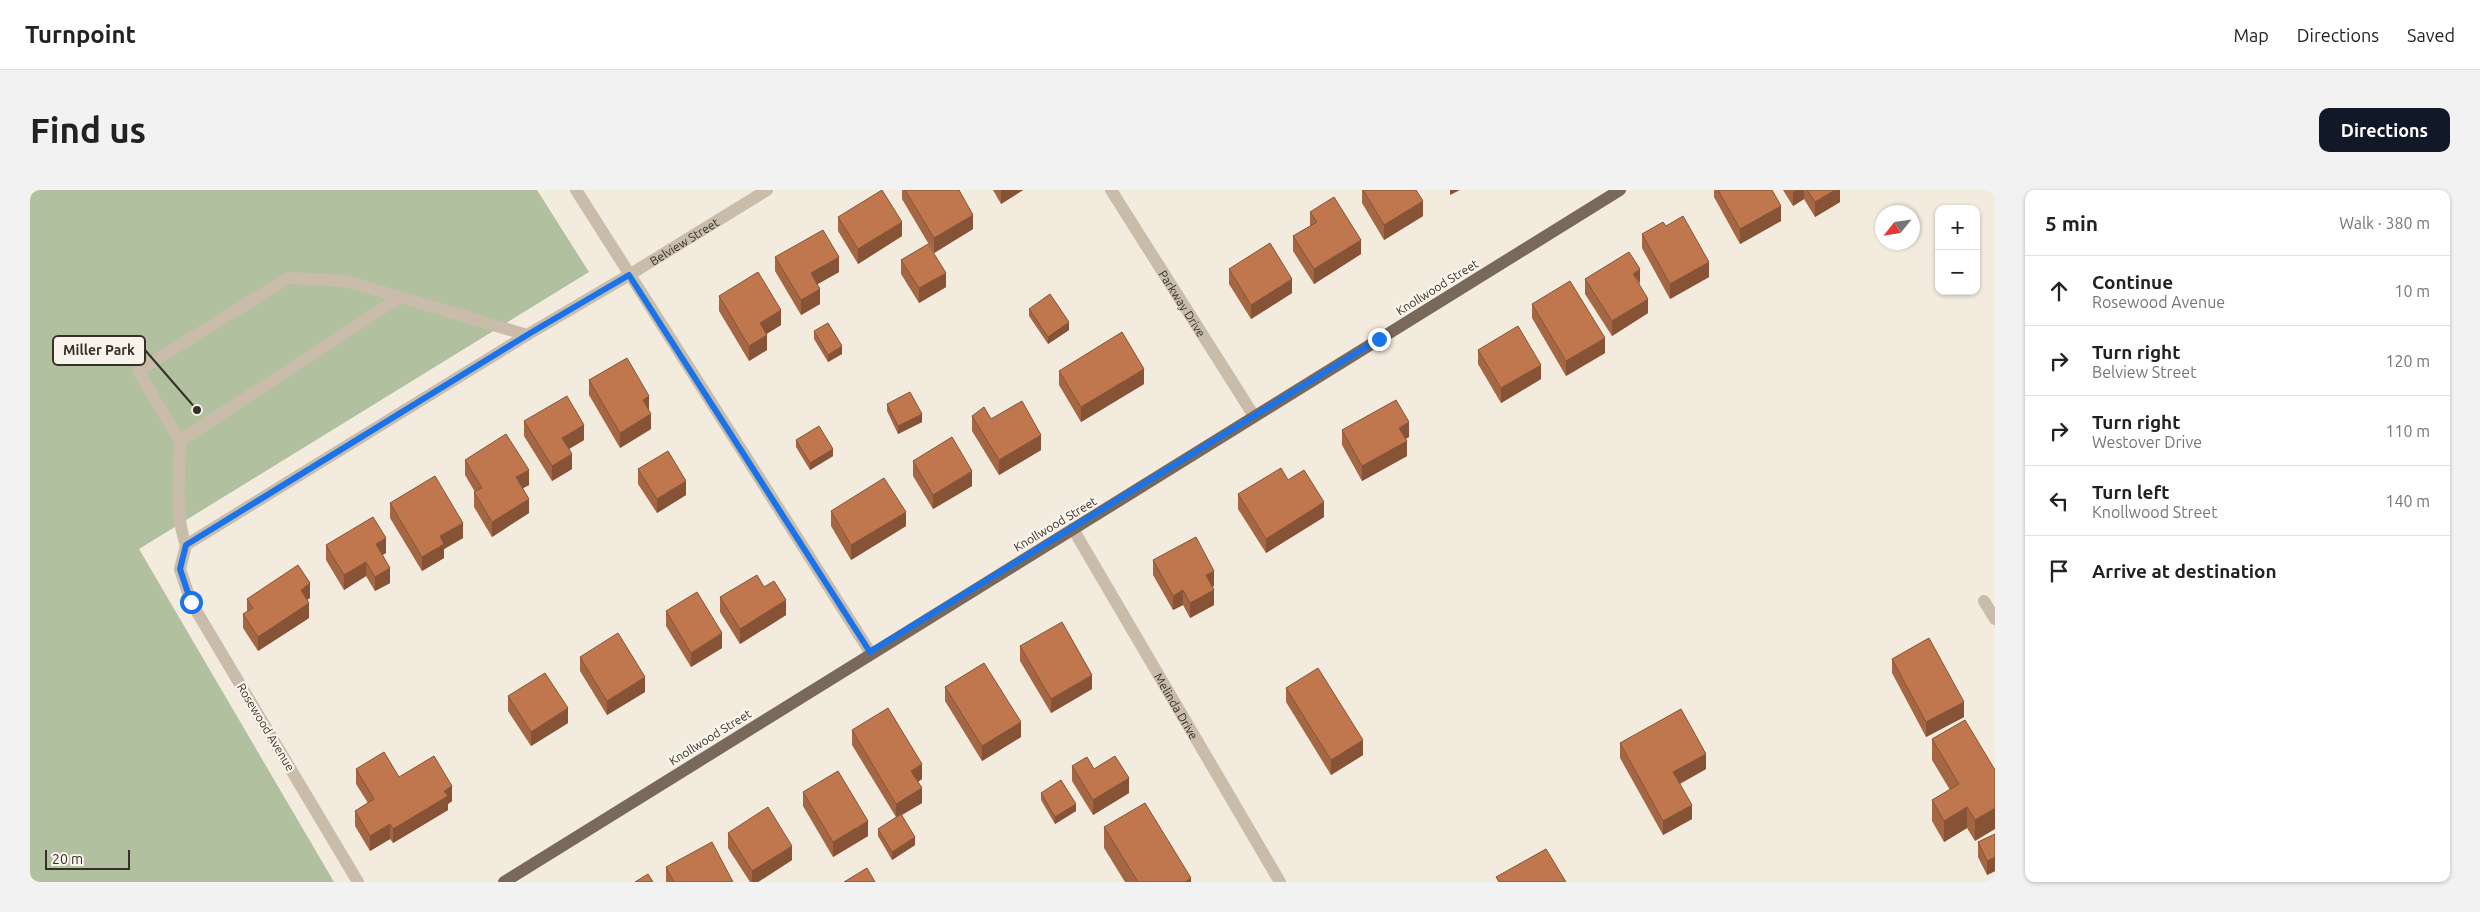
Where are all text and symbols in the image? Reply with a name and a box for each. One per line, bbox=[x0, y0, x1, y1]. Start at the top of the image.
text: Turnpoint bbox=[25, 21, 136, 48]
text: Map bbox=[2233, 25, 2269, 45]
text: Directions bbox=[2297, 25, 2379, 45]
text: Saved bbox=[2407, 25, 2455, 45]
button: Directions bbox=[2319, 108, 2450, 152]
text: Find us bbox=[30, 110, 146, 150]
north arrow bbox=[1875, 205, 1920, 250]
map controls bbox=[1935, 205, 1980, 295]
button: + bbox=[1935, 205, 1980, 250]
text: 5 min bbox=[2045, 211, 2098, 235]
text: Walk · 380 m bbox=[2339, 214, 2430, 232]
street label: Belview Street bbox=[647, 215, 721, 267]
button: − bbox=[1935, 250, 1980, 295]
street label: Knollwood Street bbox=[1394, 256, 1481, 317]
street label: Parkway Drive bbox=[1157, 268, 1209, 339]
text: Continue bbox=[2092, 271, 2173, 293]
icon: ahead bbox=[2045, 277, 2073, 305]
text: 10 m bbox=[2394, 282, 2430, 300]
text: Rosewood Avenue bbox=[2092, 293, 2225, 311]
route end bbox=[1368, 328, 1391, 351]
callout: Miller Park bbox=[53, 336, 145, 365]
text: Turn right bbox=[2092, 341, 2180, 363]
text: Miller Park bbox=[63, 342, 135, 358]
icon: right bbox=[2045, 347, 2073, 375]
text: 120 m bbox=[2385, 352, 2430, 370]
text: Belview Street bbox=[2092, 363, 2196, 381]
text: Turn right bbox=[2092, 411, 2180, 433]
icon: right bbox=[2045, 417, 2073, 445]
text: 110 m bbox=[2385, 422, 2430, 440]
text: Westover Drive bbox=[2092, 433, 2202, 451]
text: Turn left bbox=[2092, 481, 2170, 503]
icon: left bbox=[2045, 487, 2073, 515]
text: 140 m bbox=[2385, 492, 2430, 510]
street label: Knollwood Street bbox=[1011, 494, 1099, 554]
text: Knollwood Street bbox=[2092, 503, 2217, 521]
icon: arrive bbox=[2045, 557, 2073, 585]
text: Arrive at destination bbox=[2092, 560, 2277, 582]
route start bbox=[180, 591, 203, 614]
street label: Melinda Drive bbox=[1152, 670, 1201, 741]
street label: Rosewood Avenue bbox=[235, 681, 297, 773]
street label: Knollwood Street bbox=[667, 706, 754, 767]
scale bar bbox=[45, 847, 130, 870]
text: 20 m bbox=[52, 851, 83, 867]

